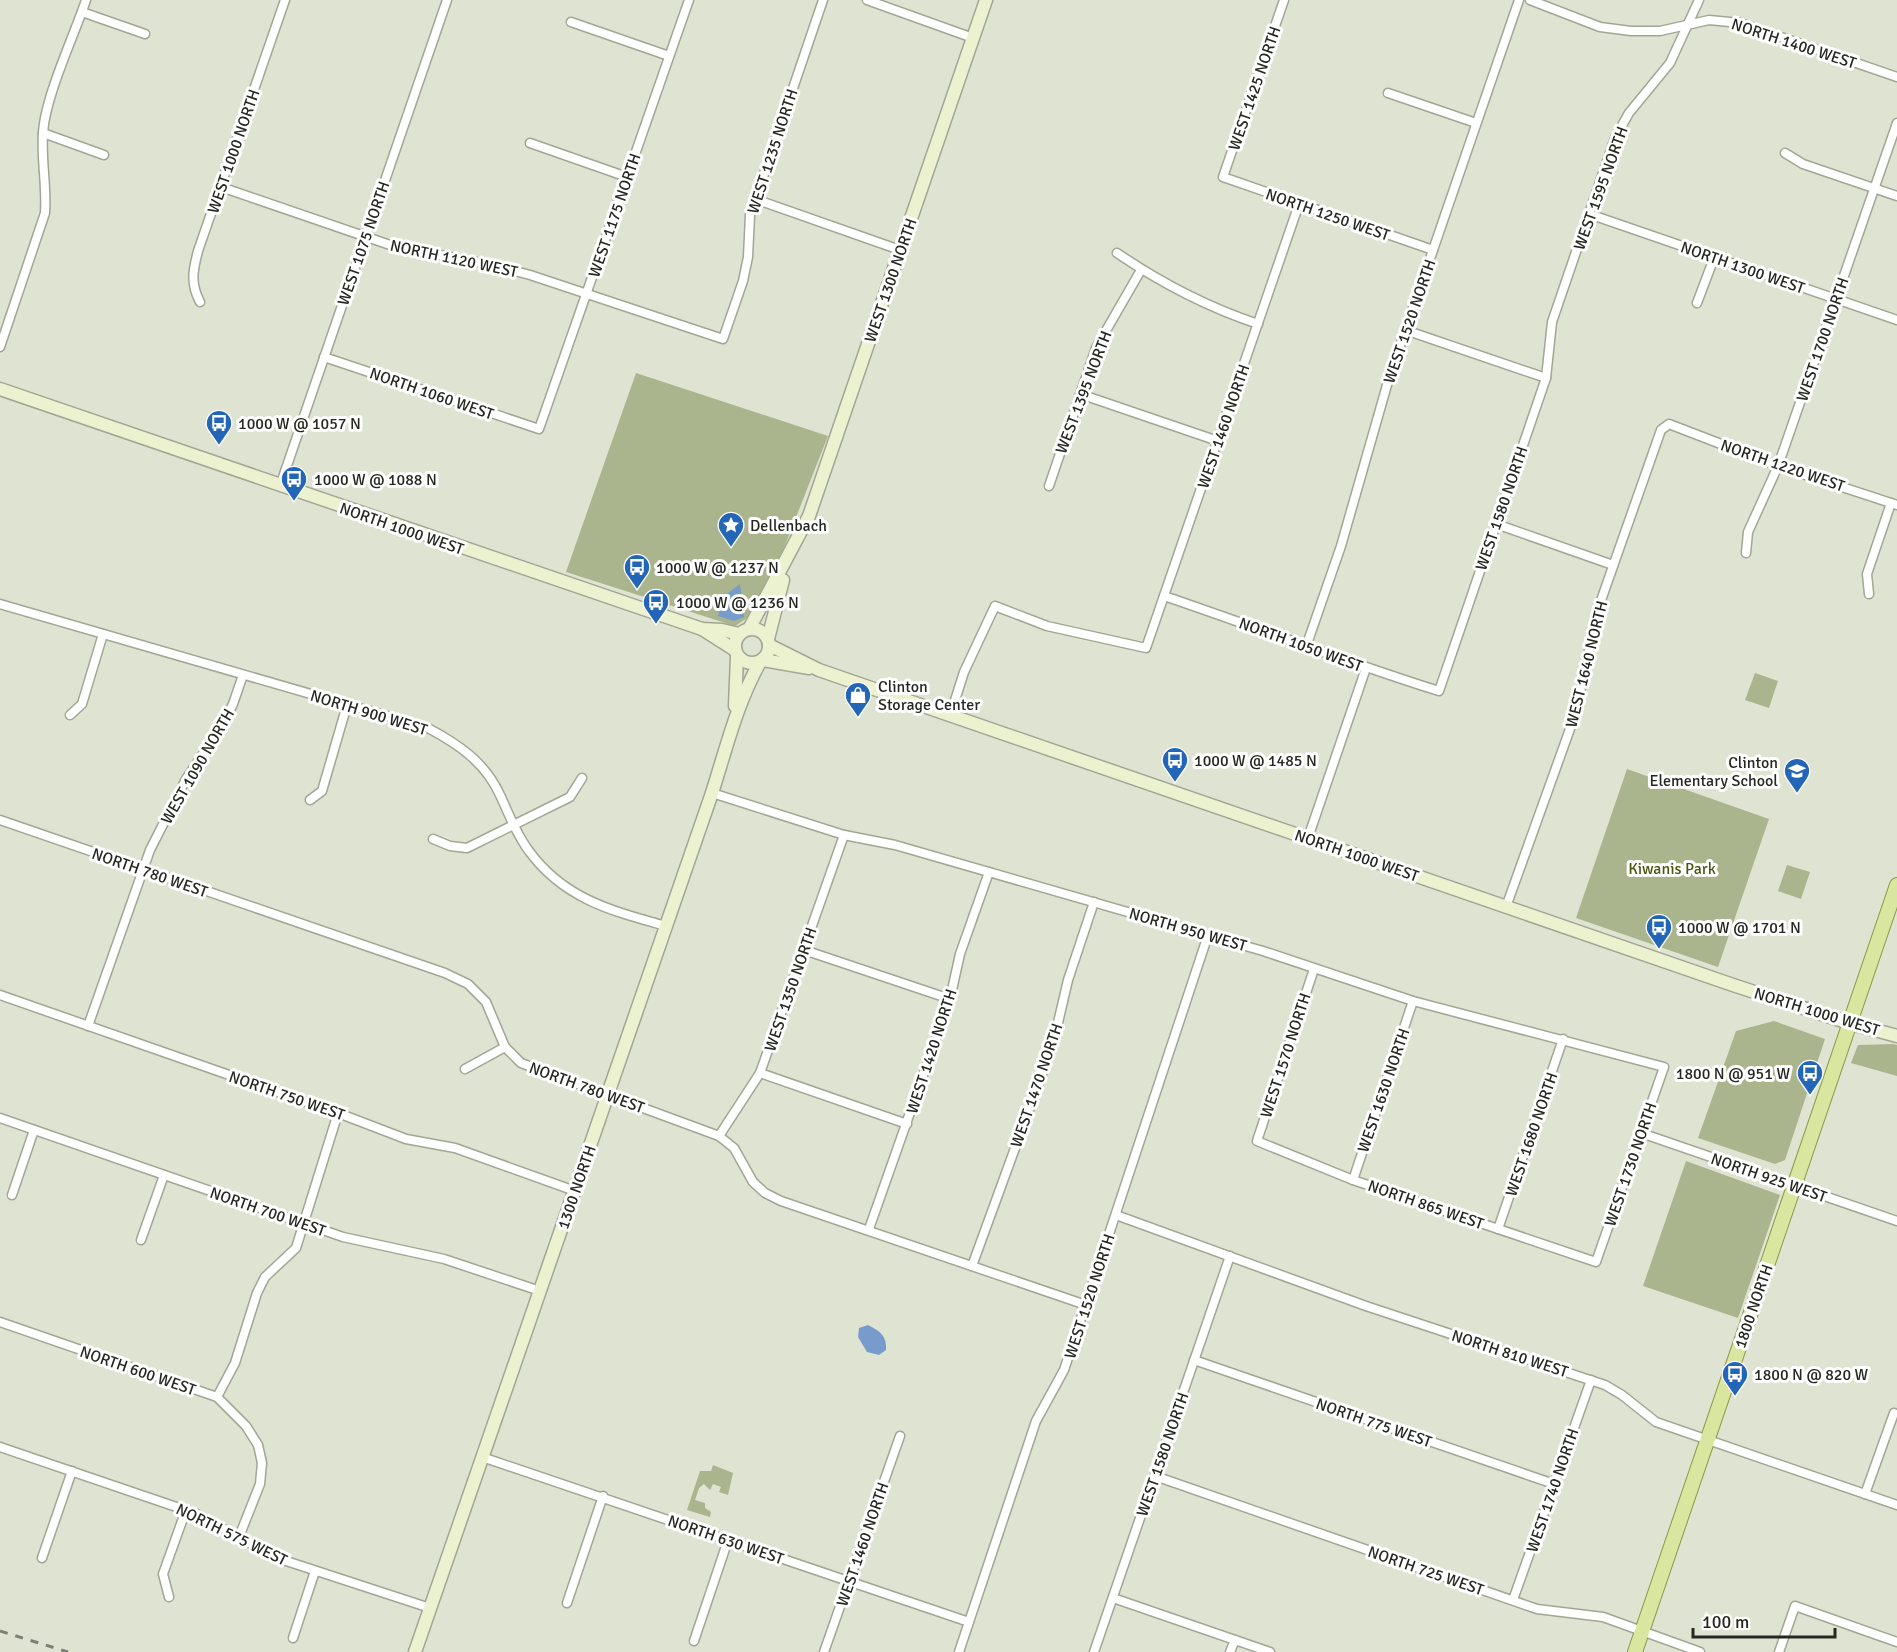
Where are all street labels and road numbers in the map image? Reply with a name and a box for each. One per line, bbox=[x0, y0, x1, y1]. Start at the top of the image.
street label: NORTH 1400 WEST bbox=[1729, 14, 1859, 74]
street label: WEST 1425 NORTH bbox=[1224, 24, 1286, 153]
street label: WEST 1235 NORTH bbox=[743, 86, 803, 216]
street label: WEST 1000 NORTH bbox=[203, 87, 265, 216]
street label: WEST 1595 NORTH bbox=[1569, 124, 1633, 253]
street label: WEST 1175 NORTH bbox=[584, 151, 646, 280]
street label: WEST 1075 NORTH bbox=[333, 179, 395, 308]
street label: NORTH 1250 WEST bbox=[1263, 184, 1393, 246]
street label: WEST 1300 NORTH bbox=[860, 216, 922, 345]
street label: NORTH 1120 WEST bbox=[388, 236, 520, 282]
street label: NORTH 1300 WEST bbox=[1678, 237, 1808, 299]
street label: WEST 1520 NORTH bbox=[1379, 257, 1441, 386]
street label: WEST 1700 NORTH bbox=[1792, 275, 1854, 404]
street label: WEST 1395 NORTH bbox=[1051, 328, 1117, 457]
street label: WEST 1460 NORTH bbox=[1193, 362, 1255, 491]
street label: NORTH 1060 WEST bbox=[367, 363, 497, 425]
street label: NORTH 1220 WEST bbox=[1718, 435, 1848, 497]
street label: WEST 1580 NORTH bbox=[1471, 444, 1533, 573]
street label: NORTH 1000 WEST bbox=[337, 498, 467, 560]
street label: WEST 1640 NORTH bbox=[1562, 599, 1612, 730]
street label: NORTH 1050 WEST bbox=[1236, 613, 1365, 677]
street label: NORTH 900 WEST bbox=[308, 686, 430, 740]
street label: WEST 1090 NORTH bbox=[157, 705, 239, 828]
street label: NORTH 1000 WEST bbox=[1292, 825, 1422, 887]
street label: NORTH 780 WEST bbox=[89, 844, 210, 902]
street label: NORTH 950 WEST bbox=[1127, 904, 1249, 956]
street label: WEST 1350 NORTH bbox=[760, 925, 822, 1054]
street label: NORTH 1000 WEST bbox=[1752, 983, 1882, 1041]
street label: WEST 1420 NORTH bbox=[902, 986, 962, 1116]
street label: WEST 1570 NORTH bbox=[1256, 990, 1316, 1120]
street label: WEST 1470 NORTH bbox=[1006, 1021, 1068, 1150]
street label: WEST 1630 NORTH bbox=[1353, 1026, 1415, 1155]
street label: NORTH 780 WEST bbox=[526, 1058, 647, 1118]
street label: NORTH 750 WEST bbox=[226, 1067, 347, 1125]
street label: WEST 1680 NORTH bbox=[1501, 1070, 1563, 1199]
street label: WEST 1730 NORTH bbox=[1600, 1100, 1662, 1229]
street label: 1300 NORTH bbox=[553, 1143, 601, 1232]
street label: NORTH 925 WEST bbox=[1708, 1149, 1829, 1207]
street label: NORTH 865 WEST bbox=[1365, 1176, 1486, 1234]
street label: NORTH 700 WEST bbox=[207, 1183, 328, 1241]
street label: WEST 1520 NORTH bbox=[1060, 1231, 1120, 1361]
street label: 1800 NORTH bbox=[1730, 1262, 1778, 1351]
street label: NORTH 810 WEST bbox=[1449, 1326, 1571, 1382]
street label: NORTH 600 WEST bbox=[77, 1342, 198, 1400]
street label: WEST 1580 NORTH bbox=[1132, 1390, 1194, 1519]
street label: NORTH 775 WEST bbox=[1313, 1394, 1434, 1452]
street label: WEST 1740 NORTH bbox=[1522, 1426, 1584, 1555]
street label: WEST 1460 NORTH bbox=[832, 1480, 894, 1609]
street label: NORTH 575 WEST bbox=[173, 1499, 291, 1571]
street label: NORTH 630 WEST bbox=[665, 1511, 786, 1569]
street label: NORTH 725 WEST bbox=[1365, 1542, 1486, 1600]

